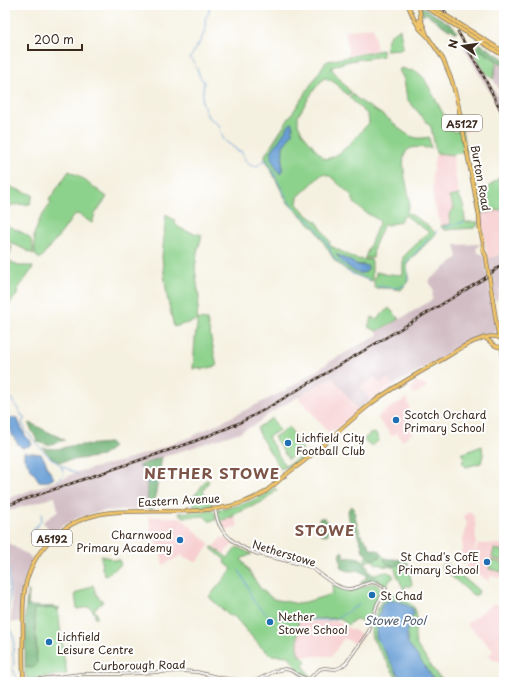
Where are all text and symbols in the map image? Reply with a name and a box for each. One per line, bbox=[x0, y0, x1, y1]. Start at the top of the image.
scale bar bbox=[28, 26, 82, 52]
north arrow bbox=[443, 26, 483, 66]
text: 200 m bbox=[34, 30, 74, 48]
text: N bbox=[444, 37, 462, 50]
road number: A5127 bbox=[442, 115, 482, 131]
street label: Burton Road bbox=[467, 144, 495, 212]
place label: Scotch Orchard Primary School bbox=[404, 406, 487, 436]
marker: Scotch Orchard Primary School bbox=[391, 415, 401, 425]
place label: Lichfield City Football Club bbox=[296, 429, 365, 459]
marker: Lichfield City Football Club bbox=[283, 438, 293, 448]
district label: NETHER STOWE bbox=[144, 461, 280, 484]
street label: Eastern Avenue bbox=[137, 489, 221, 511]
district label: STOWE bbox=[295, 518, 355, 541]
place label: Charnwood Primary Academy bbox=[76, 526, 172, 556]
road number: A5192 bbox=[32, 530, 72, 546]
marker: Charnwood Primary Academy bbox=[175, 535, 185, 545]
street label: Netherstowe bbox=[250, 535, 318, 571]
place label: St Chad's CofE Primary School bbox=[398, 548, 479, 578]
marker: St Chad's CofE Primary School bbox=[482, 557, 492, 567]
place label: St Chad bbox=[380, 587, 423, 604]
marker: St Chad bbox=[367, 590, 377, 600]
place label: Nether Stowe School bbox=[278, 608, 348, 638]
water label: Stowe Pool bbox=[364, 611, 428, 629]
marker: Nether Stowe School bbox=[265, 617, 275, 627]
place label: Lichfield Leisure Centre bbox=[57, 628, 134, 658]
marker: Lichfield Leisure Centre bbox=[44, 637, 54, 647]
street label: Curborough Road bbox=[92, 656, 186, 674]

